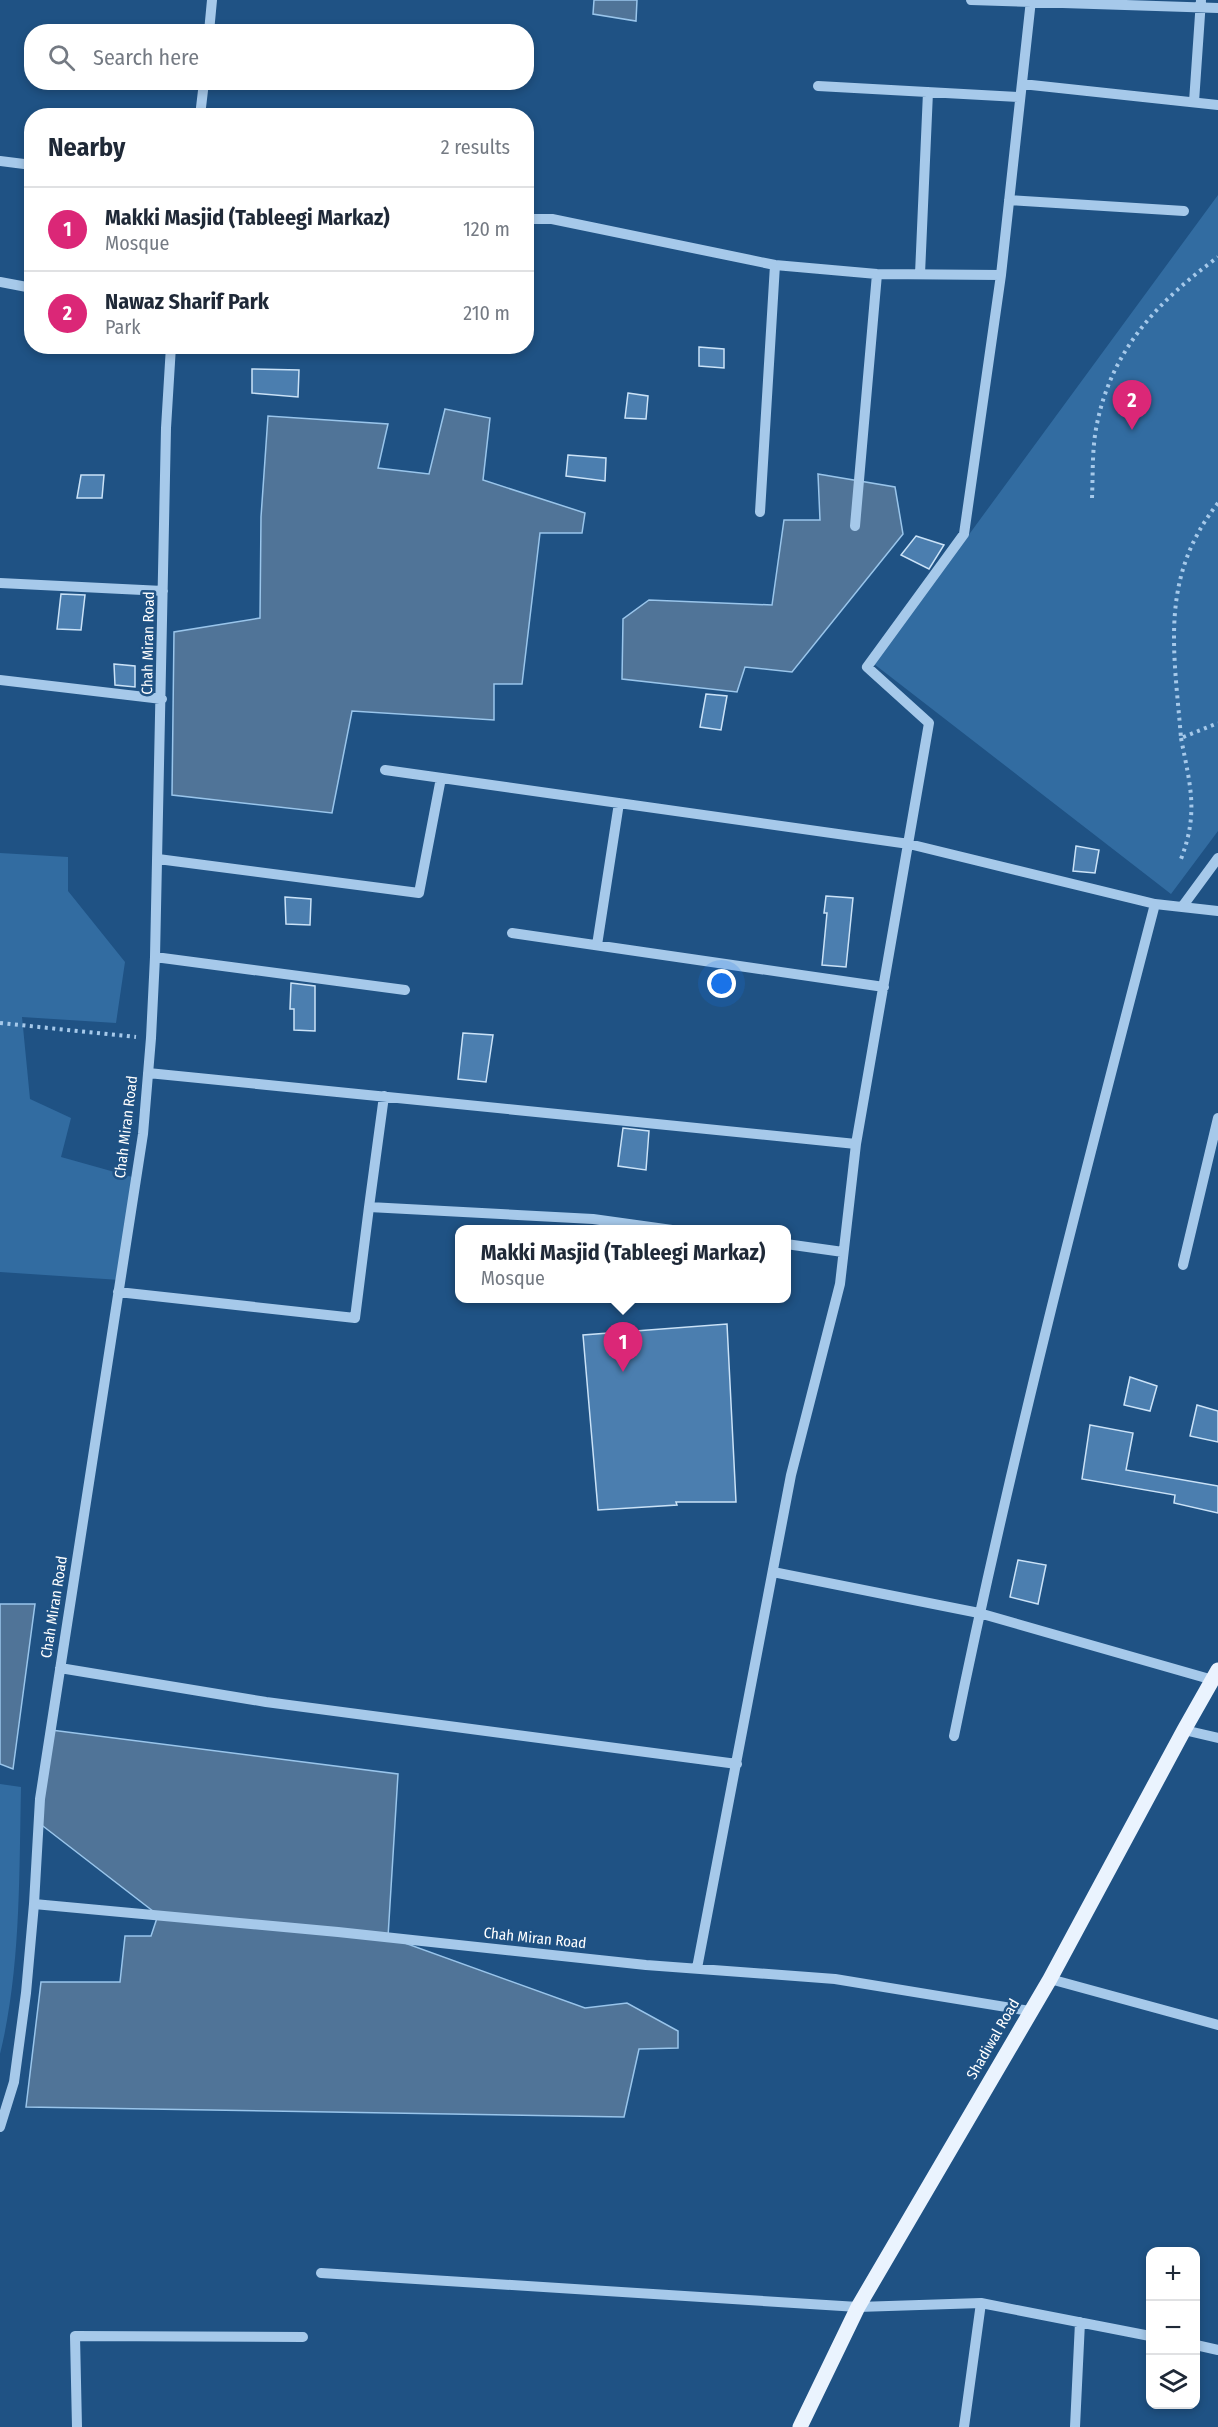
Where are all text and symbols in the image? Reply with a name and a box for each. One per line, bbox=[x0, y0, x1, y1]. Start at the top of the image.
search box bbox=[24, 24, 534, 90]
icon: search bbox=[45, 41, 78, 74]
text: Search here bbox=[93, 44, 199, 71]
text: Nearby bbox=[48, 132, 125, 163]
text: 2 results bbox=[441, 135, 510, 159]
text: Makki Masjid (Tableegi Markaz) bbox=[105, 204, 390, 231]
text: 1 bbox=[63, 217, 72, 241]
text: 120 m bbox=[463, 217, 510, 241]
text: Mosque bbox=[105, 231, 169, 255]
text: Nawaz Sharif Park bbox=[105, 288, 269, 315]
text: 2 bbox=[63, 301, 72, 325]
text: 210 m bbox=[463, 301, 510, 325]
text: Park bbox=[105, 315, 141, 339]
pin: 2 bbox=[1112, 380, 1152, 430]
street label: Chah Miran Road bbox=[138, 591, 158, 695]
your location bbox=[707, 969, 736, 998]
street label: Chah Miran Road bbox=[111, 1075, 141, 1179]
popup bbox=[455, 1225, 791, 1303]
text: Makki Masjid (Tableegi Markaz) bbox=[481, 1239, 765, 1266]
text: Mosque bbox=[481, 1266, 545, 1290]
pin: 1 bbox=[604, 1322, 642, 1372]
street label: Chah Miran Road bbox=[37, 1555, 71, 1659]
street label: Chah Miran Road bbox=[483, 1924, 587, 1952]
street label: Shadiwal Road bbox=[963, 1996, 1023, 2082]
map controls bbox=[1146, 2247, 1200, 2409]
button: + bbox=[1146, 2247, 1200, 2301]
button: − bbox=[1146, 2301, 1200, 2355]
button: layers bbox=[1146, 2355, 1200, 2409]

